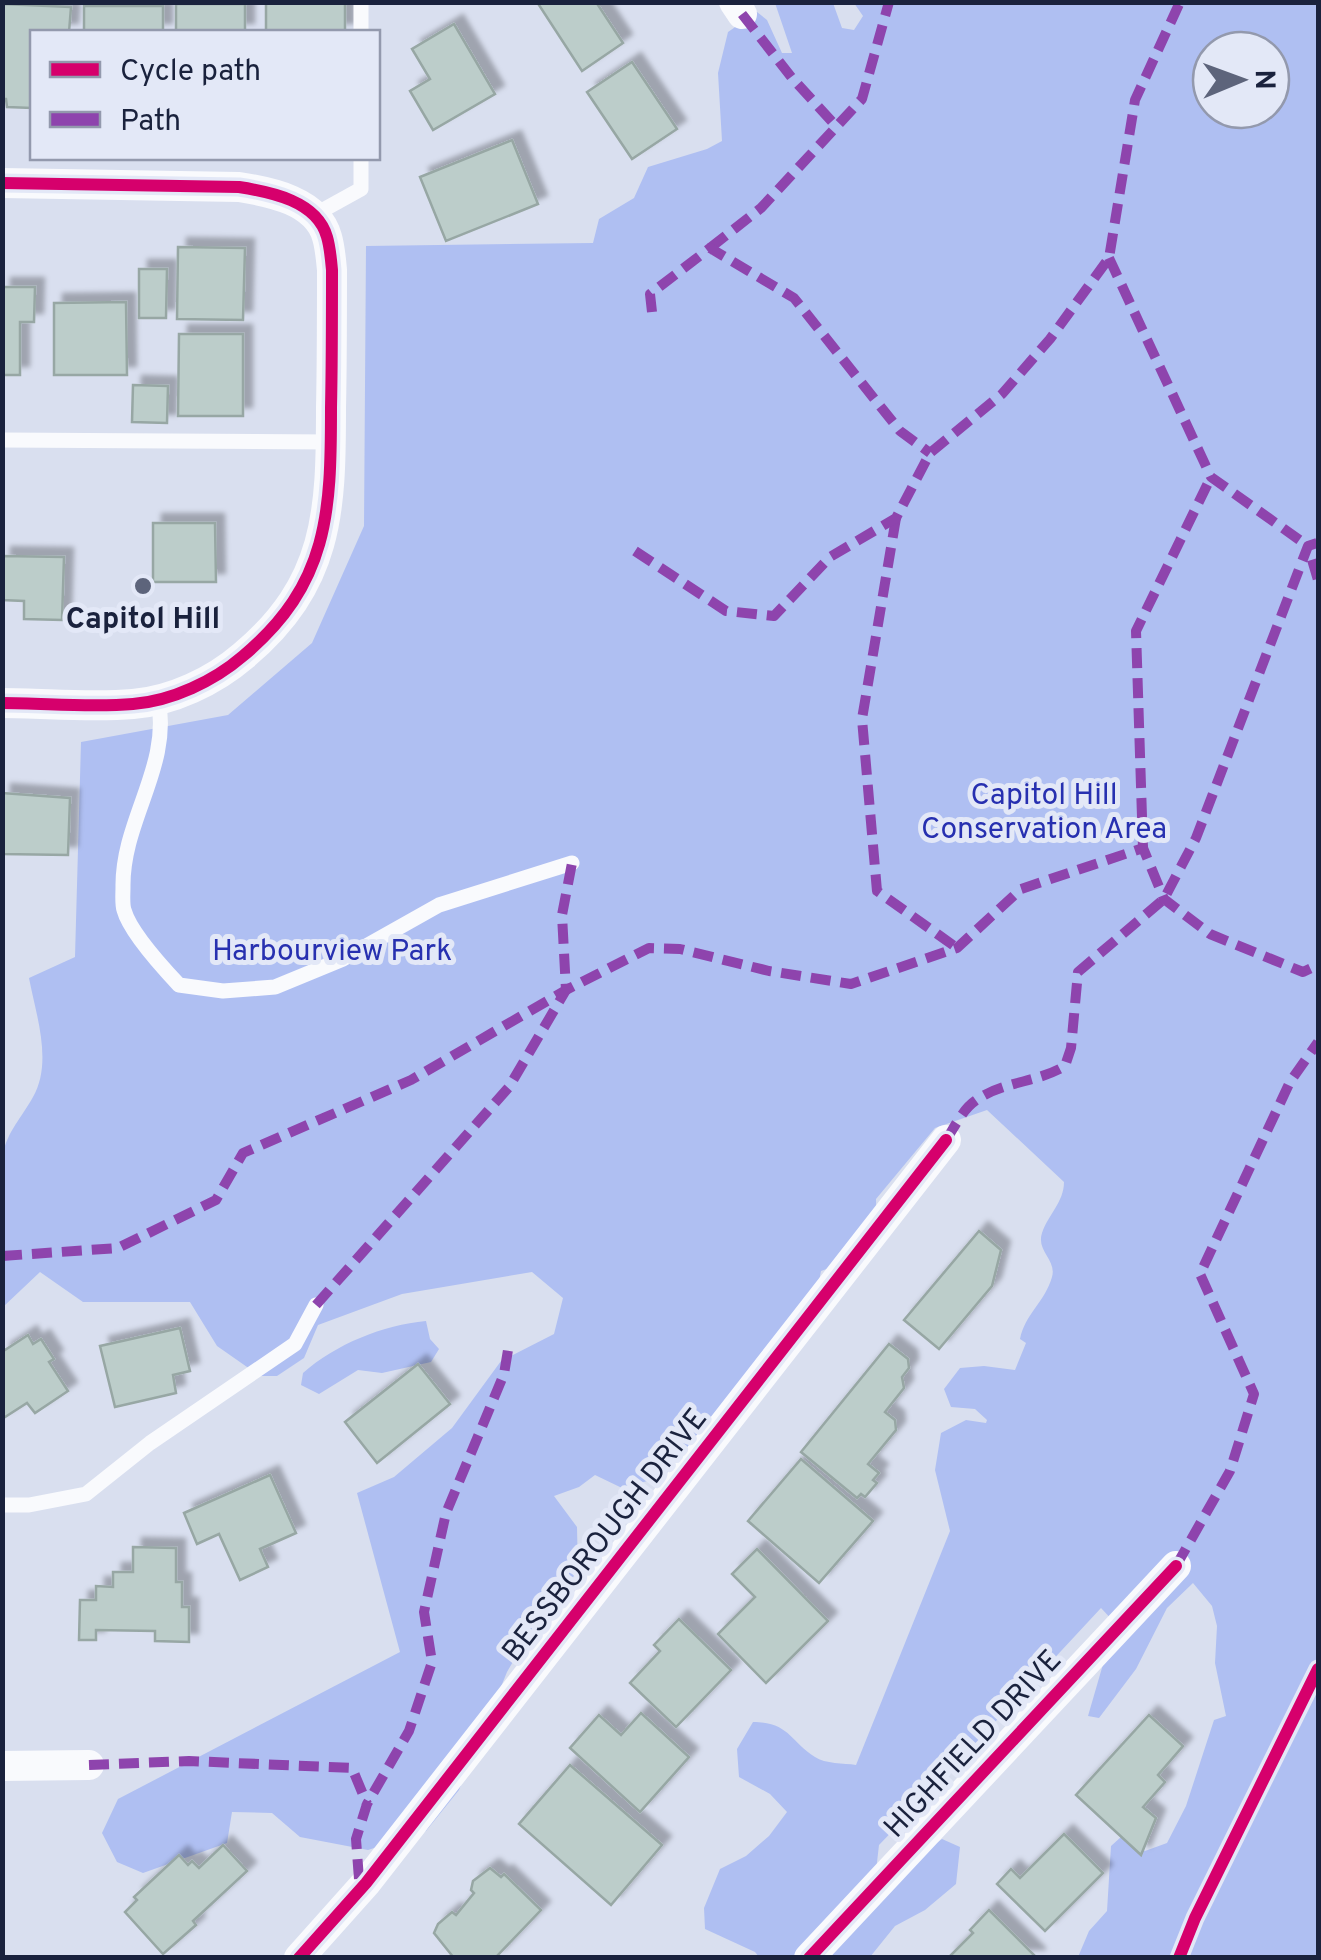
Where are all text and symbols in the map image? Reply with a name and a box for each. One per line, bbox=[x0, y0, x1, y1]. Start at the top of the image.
legend bbox=[30, 30, 380, 160]
north arrow bbox=[1191, 30, 1291, 130]
text: Cycle path bbox=[120, 54, 261, 91]
text: N bbox=[1245, 69, 1281, 90]
text: Path bbox=[120, 104, 181, 141]
marker: Capitol Hill bbox=[132, 575, 154, 597]
place label: Capitol Hill bbox=[66, 602, 220, 639]
park label: Capitol Hill Conservation Area bbox=[921, 778, 1167, 849]
park label: Harbourview Park bbox=[212, 934, 452, 971]
street label: BESSBOROUGH DRIVE bbox=[496, 1402, 716, 1670]
street label: HIGHFIELD DRIVE bbox=[877, 1643, 1071, 1847]

